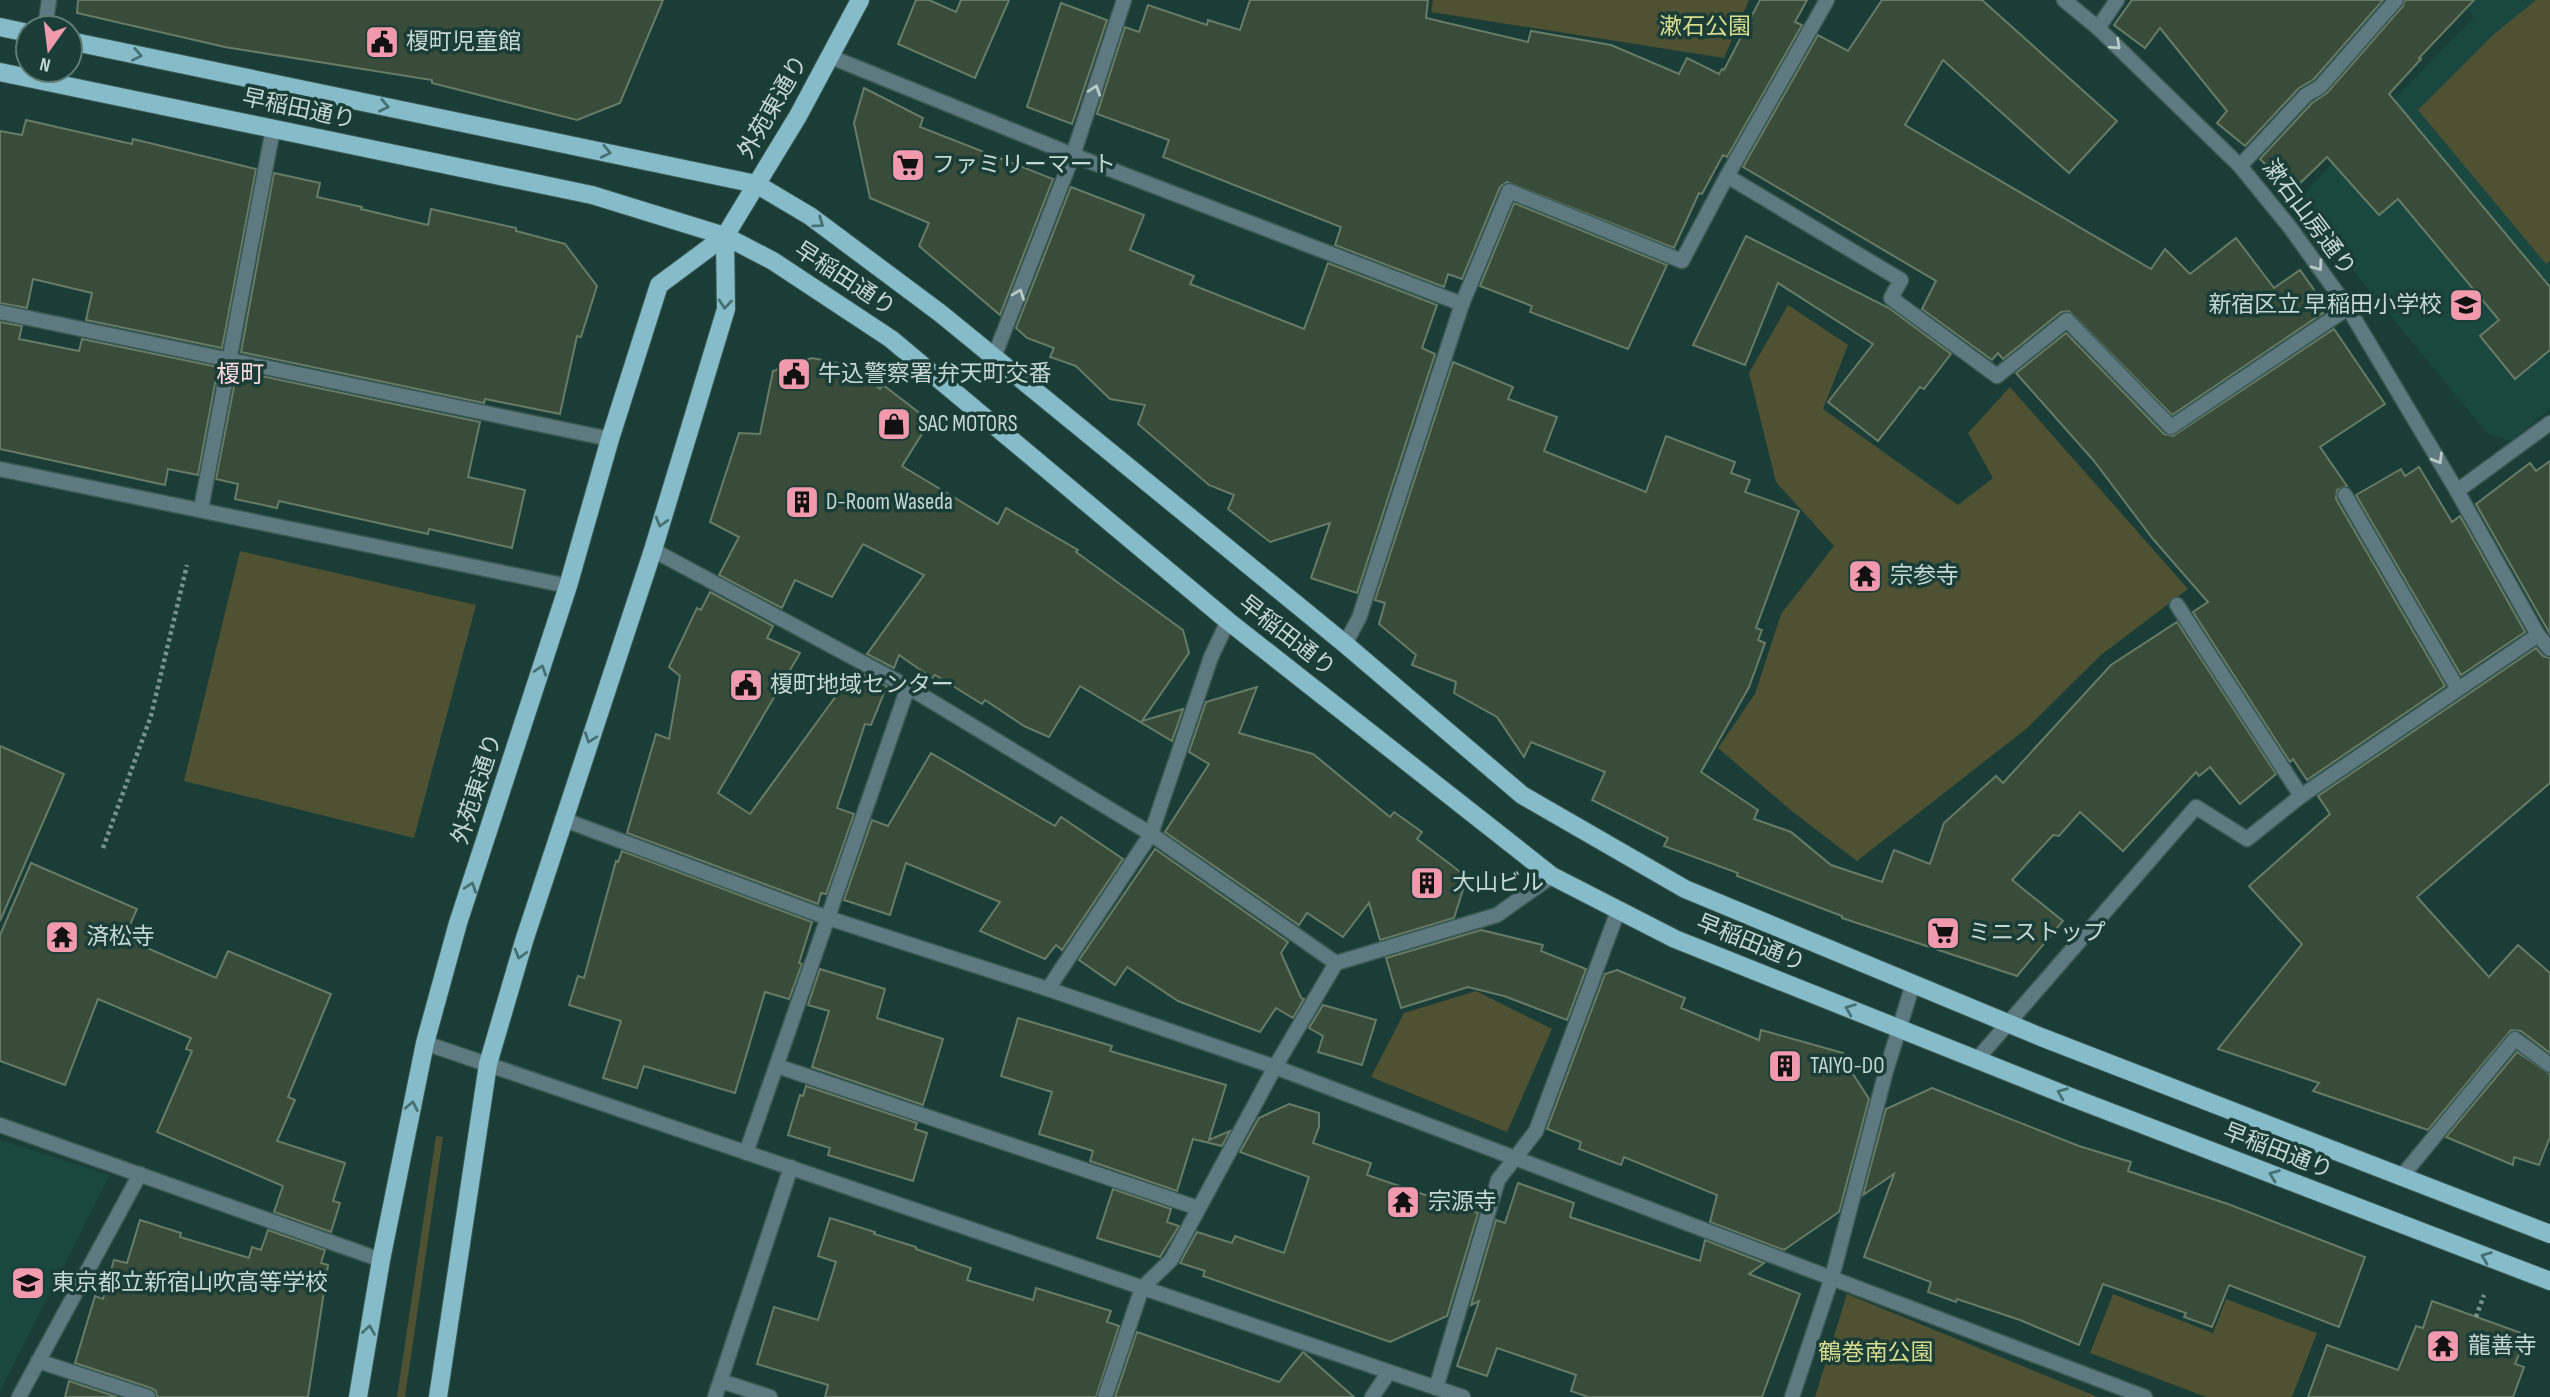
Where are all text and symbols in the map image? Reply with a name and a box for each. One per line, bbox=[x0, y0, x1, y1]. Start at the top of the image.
park label: 漱石公園 bbox=[1659, 13, 1751, 41]
north arrow bbox=[14, 14, 84, 84]
public building icon: 榎町児童館 bbox=[363, 23, 401, 61]
place label: 榎町児童館 bbox=[406, 28, 521, 56]
one-way arrow bbox=[2108, 36, 2121, 49]
one-way arrow bbox=[131, 46, 143, 61]
street label: 外苑東通り bbox=[732, 50, 814, 164]
text: N bbox=[38, 52, 53, 76]
street label: 早稲田通り bbox=[240, 83, 358, 135]
one-way arrow bbox=[1087, 84, 1102, 96]
one-way arrow bbox=[378, 97, 390, 112]
one-way arrow bbox=[600, 144, 612, 159]
supermarket icon: ファミリーマート bbox=[889, 146, 927, 184]
place label: ファミリーマート bbox=[932, 151, 1116, 179]
street label: 漱石山房通り bbox=[2256, 154, 2362, 282]
one-way arrow bbox=[811, 215, 824, 227]
street label: 早稲田通り bbox=[789, 236, 901, 322]
one-way arrow bbox=[2310, 258, 2322, 271]
school or university icon: 新宿区立 早稲田小学校 bbox=[2447, 286, 2485, 324]
one-way arrow bbox=[1010, 289, 1024, 301]
place label: 新宿区立 早稲田小学校 bbox=[2208, 291, 2442, 319]
one-way arrow bbox=[718, 299, 733, 310]
public building icon: 牛込警察署 弁天町交番 bbox=[775, 355, 813, 393]
district label: 榎町 bbox=[216, 360, 264, 389]
place label: 牛込警察署 弁天町交番 bbox=[818, 360, 1052, 388]
shop icon: SAC MOTORS bbox=[875, 405, 913, 443]
place label: SAC MOTORS bbox=[918, 410, 1018, 438]
one-way arrow bbox=[2430, 452, 2443, 465]
building icon: D-Room Waseda bbox=[783, 483, 821, 521]
place label: D-Room Waseda bbox=[826, 488, 953, 516]
one-way arrow bbox=[655, 516, 670, 528]
temple icon: 宗参寺 bbox=[1846, 557, 1884, 595]
place label: 宗参寺 bbox=[1890, 562, 1959, 590]
street label: 早稲田通り bbox=[1233, 590, 1341, 682]
one-way arrow bbox=[533, 665, 547, 677]
public building icon: 榎町地域センター bbox=[727, 666, 765, 704]
place label: 榎町地域センター bbox=[770, 671, 954, 699]
street label: 外苑東通り bbox=[446, 730, 508, 848]
one-way arrow bbox=[583, 732, 598, 744]
building icon: 大山ビル bbox=[1408, 864, 1446, 902]
place label: 大山ビル bbox=[1452, 869, 1544, 897]
one-way arrow bbox=[462, 881, 477, 893]
street label: 早稲田通り bbox=[1692, 908, 1810, 978]
supermarket icon: ミニストップ bbox=[1924, 914, 1962, 952]
temple icon: 済松寺 bbox=[43, 918, 81, 956]
place label: ミニストップ bbox=[1968, 919, 2106, 947]
place label: 済松寺 bbox=[86, 923, 155, 951]
one-way arrow bbox=[513, 948, 528, 960]
one-way arrow bbox=[1845, 1004, 1857, 1018]
building icon: TAIYO-DO bbox=[1766, 1047, 1804, 1085]
place label: TAIYO-DO bbox=[1810, 1052, 1885, 1080]
one-way arrow bbox=[2056, 1088, 2068, 1102]
one-way arrow bbox=[404, 1100, 419, 1112]
street label: 早稲田通り bbox=[2219, 1117, 2337, 1185]
one-way arrow bbox=[2269, 1170, 2281, 1184]
temple icon: 宗源寺 bbox=[1384, 1183, 1422, 1221]
place label: 宗源寺 bbox=[1428, 1188, 1497, 1216]
one-way arrow bbox=[2481, 1251, 2493, 1265]
school or university icon: 東京都立新宿山吹高等学校 bbox=[9, 1264, 47, 1302]
place label: 東京都立新宿山吹高等学校 bbox=[52, 1269, 328, 1297]
one-way arrow bbox=[361, 1324, 376, 1336]
temple icon: 龍善寺 bbox=[2424, 1327, 2462, 1365]
place label: 龍善寺 bbox=[2468, 1332, 2537, 1360]
park label: 鶴巻南公園 bbox=[1819, 1339, 1934, 1367]

